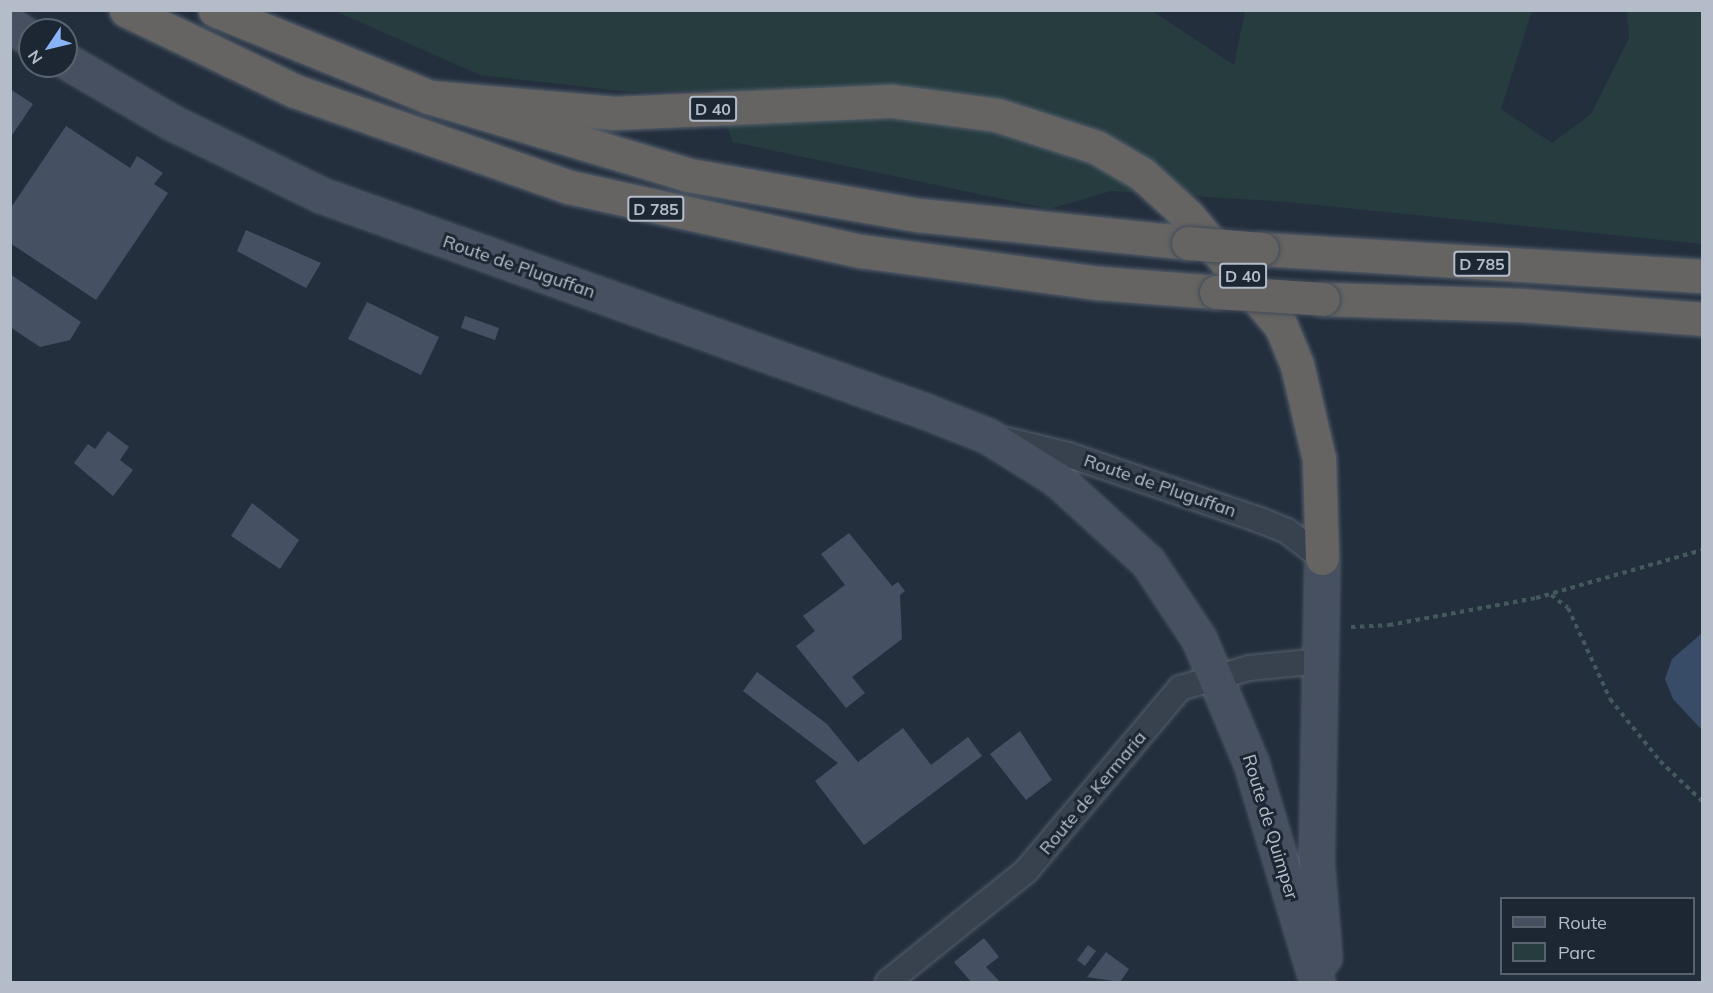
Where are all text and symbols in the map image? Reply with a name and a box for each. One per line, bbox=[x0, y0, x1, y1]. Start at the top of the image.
north arrow bbox=[18, 18, 78, 78]
text: N bbox=[23, 46, 47, 68]
road number: D 40 bbox=[689, 96, 737, 122]
road number: D 785 bbox=[626, 196, 686, 222]
street label: Route de Pluguffan bbox=[440, 231, 598, 303]
road number: D 785 bbox=[1452, 251, 1512, 277]
road number: D 40 bbox=[1219, 263, 1267, 289]
street label: Route de Pluguffan bbox=[1081, 450, 1239, 522]
street label: Route de Kermaria bbox=[1035, 727, 1151, 859]
street label: Route de Quimper bbox=[1238, 752, 1302, 902]
legend bbox=[1500, 897, 1695, 975]
text: Route bbox=[1558, 911, 1607, 934]
text: Parc bbox=[1558, 941, 1595, 964]

